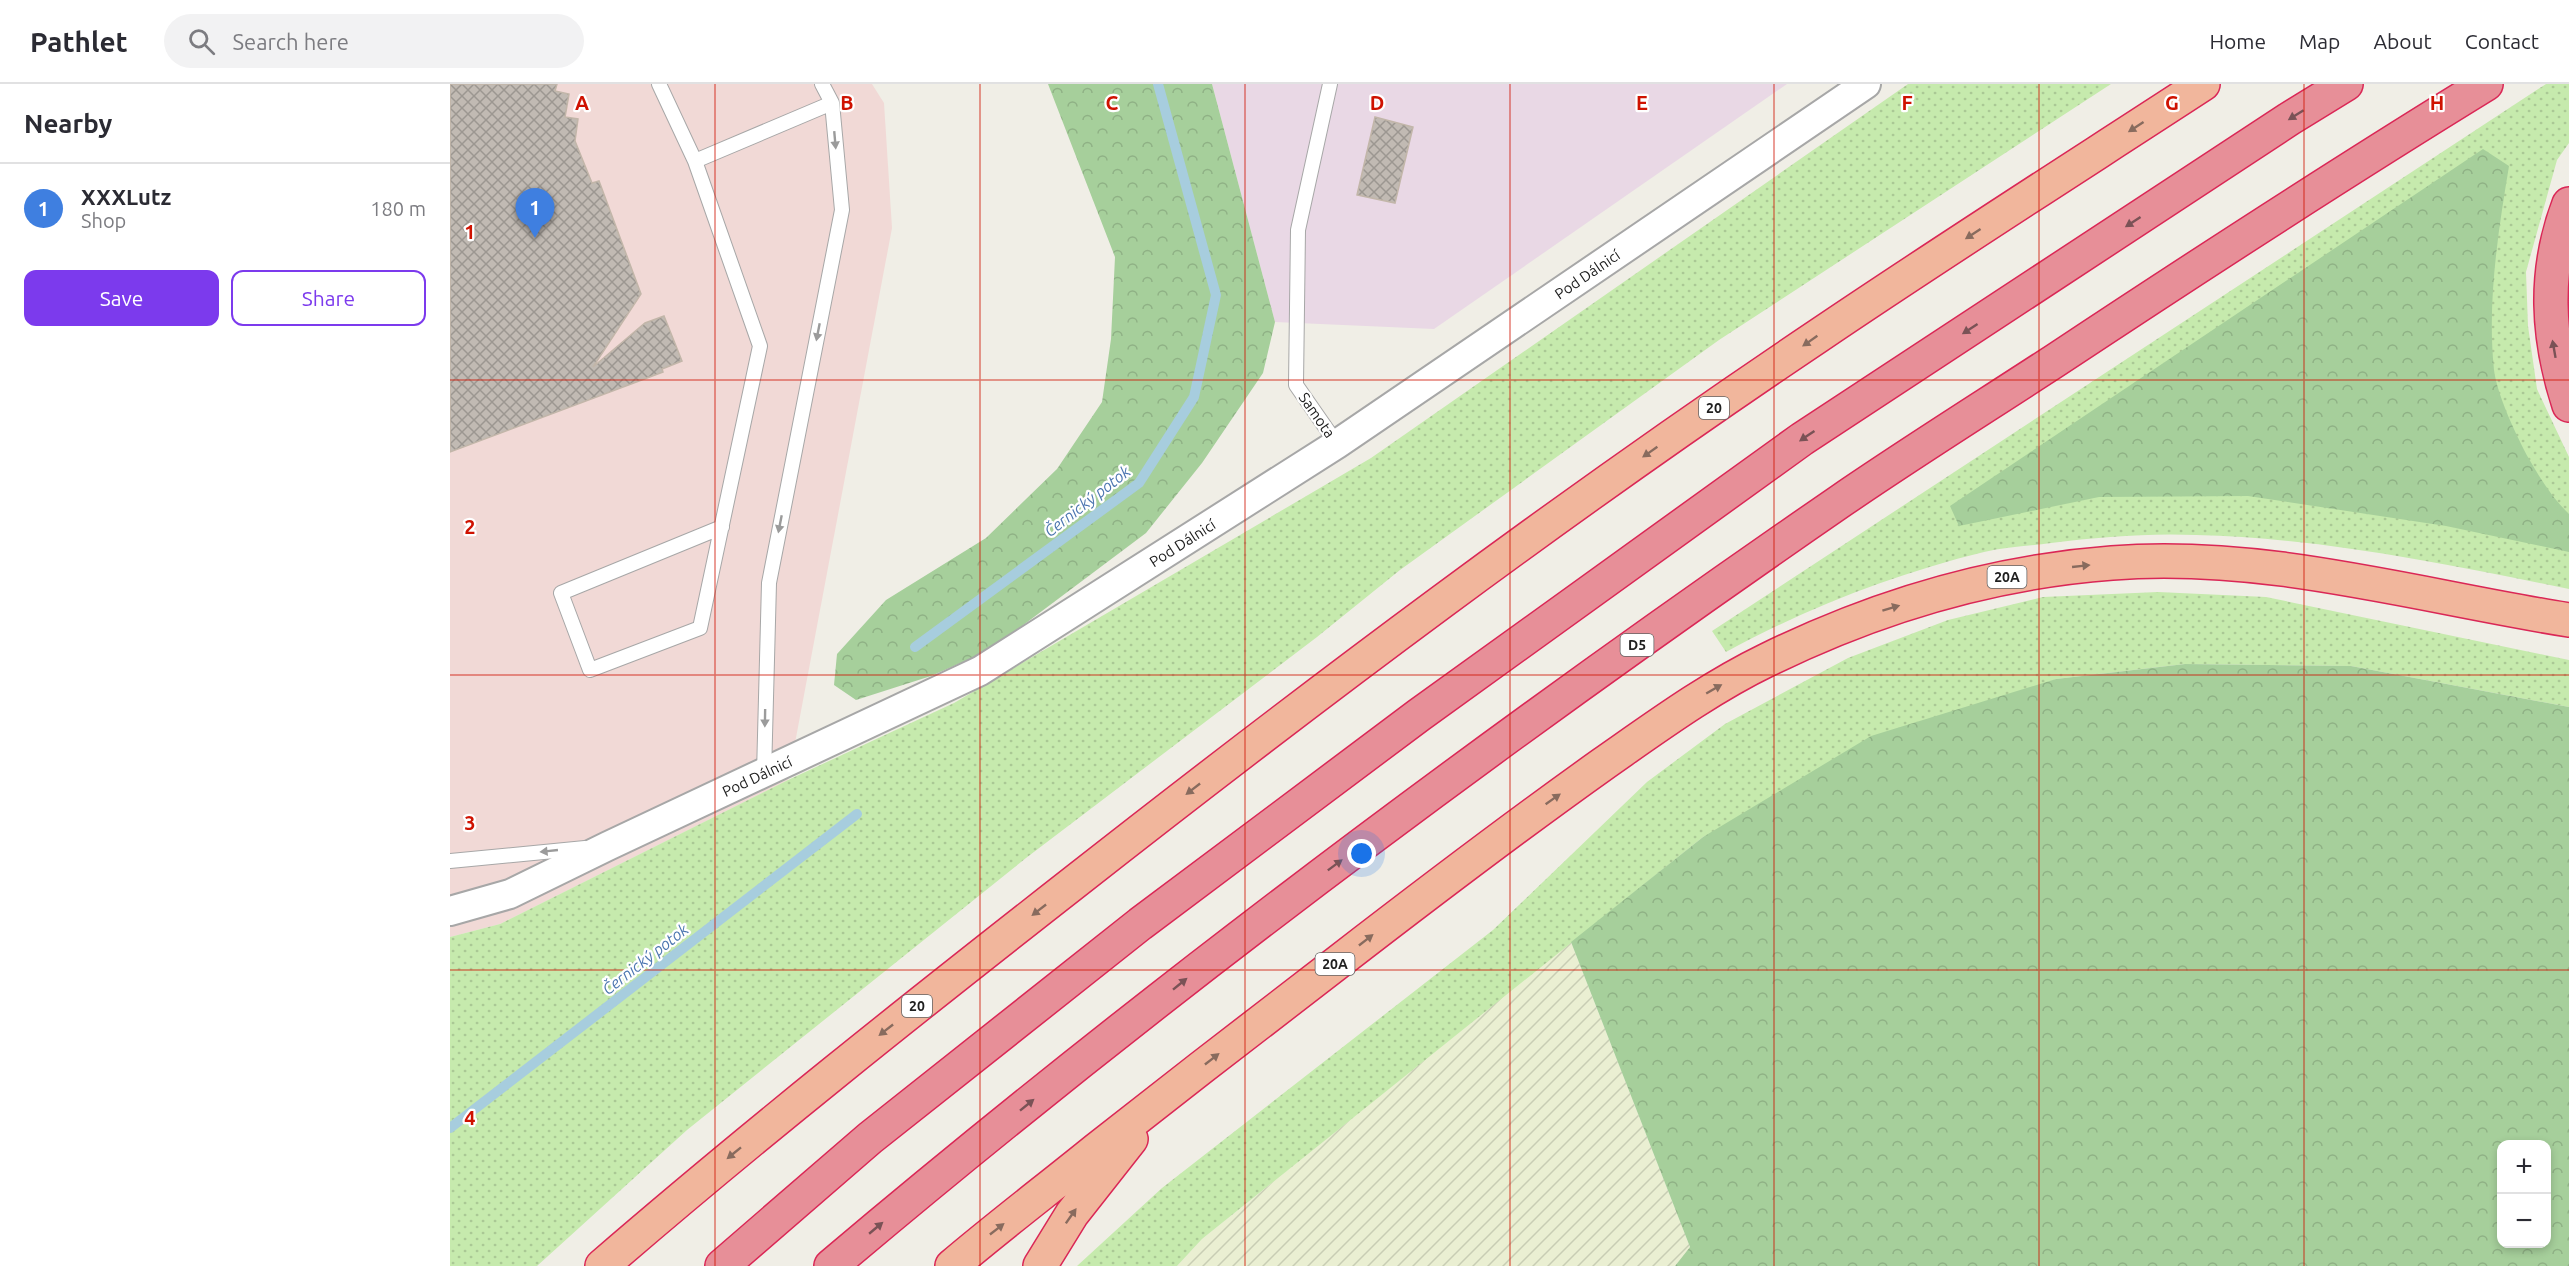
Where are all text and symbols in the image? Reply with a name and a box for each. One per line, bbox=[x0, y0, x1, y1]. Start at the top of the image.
search box bbox=[164, 14, 584, 68]
icon: search bbox=[185, 25, 218, 58]
text: Pathlet bbox=[30, 26, 128, 57]
text: Search here bbox=[233, 29, 349, 54]
text: Home bbox=[2209, 29, 2266, 53]
text: Map bbox=[2299, 29, 2340, 53]
text: About bbox=[2373, 29, 2432, 53]
text: Contact bbox=[2465, 29, 2539, 53]
text: A bbox=[575, 91, 589, 114]
text: B bbox=[840, 91, 854, 114]
text: C bbox=[1106, 91, 1119, 114]
text: D bbox=[1370, 91, 1384, 114]
text: E bbox=[1636, 91, 1648, 114]
text: F bbox=[1901, 91, 1913, 114]
text: G bbox=[2165, 91, 2179, 114]
text: H bbox=[2430, 91, 2444, 114]
text: Nearby bbox=[24, 109, 112, 138]
one-way arrow bbox=[2288, 109, 2304, 120]
one-way arrow bbox=[2128, 122, 2145, 133]
one-way arrow bbox=[830, 131, 840, 150]
text: XXXLutz bbox=[81, 184, 171, 209]
pin: 1 bbox=[516, 188, 554, 238]
text: 1 bbox=[38, 197, 49, 220]
text: 180 m bbox=[370, 197, 426, 220]
text: Shop bbox=[81, 209, 126, 232]
one-way arrow bbox=[2125, 216, 2141, 227]
text: 1 bbox=[464, 220, 476, 243]
one-way arrow bbox=[1965, 228, 1981, 239]
street label: Pod Dálnicí bbox=[1551, 246, 1623, 302]
button: Save bbox=[24, 270, 219, 326]
button: Share bbox=[231, 270, 426, 326]
one-way arrow bbox=[813, 323, 822, 342]
one-way arrow bbox=[1962, 323, 1978, 334]
one-way arrow bbox=[1803, 335, 1819, 347]
one-way arrow bbox=[2549, 339, 2558, 358]
street label: Samota bbox=[1295, 389, 1339, 441]
road number: 20 bbox=[1699, 397, 1729, 419]
one-way arrow bbox=[1799, 430, 1815, 441]
one-way arrow bbox=[1642, 446, 1658, 457]
water label: Černický potok bbox=[1040, 461, 1134, 540]
one-way arrow bbox=[775, 514, 784, 533]
text: 2 bbox=[464, 515, 476, 538]
street label: Pod Dálnicí bbox=[1146, 515, 1218, 570]
one-way arrow bbox=[2072, 561, 2091, 571]
road number: 20A bbox=[1988, 566, 2026, 588]
one-way arrow bbox=[1882, 603, 1900, 612]
road number: D5 bbox=[1620, 634, 1654, 656]
one-way arrow bbox=[1706, 684, 1722, 695]
one-way arrow bbox=[761, 708, 770, 727]
street label: Pod Dálnicí bbox=[719, 752, 795, 800]
one-way arrow bbox=[1185, 783, 1200, 795]
one-way arrow bbox=[1545, 793, 1561, 805]
text: 3 bbox=[464, 811, 476, 834]
your location bbox=[1347, 839, 1376, 868]
one-way arrow bbox=[540, 847, 559, 856]
one-way arrow bbox=[1327, 860, 1342, 872]
one-way arrow bbox=[1032, 903, 1047, 915]
water label: Černický potok bbox=[598, 919, 692, 998]
one-way arrow bbox=[1359, 934, 1374, 946]
road number: 20A bbox=[1316, 953, 1354, 975]
one-way arrow bbox=[1172, 978, 1187, 990]
road number: 20 bbox=[902, 995, 932, 1017]
one-way arrow bbox=[878, 1024, 894, 1037]
one-way arrow bbox=[1204, 1053, 1220, 1066]
one-way arrow bbox=[1019, 1099, 1035, 1112]
text: 4 bbox=[464, 1106, 476, 1129]
map controls bbox=[2497, 1140, 2551, 1248]
button: + bbox=[2497, 1140, 2551, 1194]
one-way arrow bbox=[727, 1146, 742, 1159]
button: − bbox=[2497, 1194, 2551, 1248]
one-way arrow bbox=[1065, 1209, 1077, 1225]
one-way arrow bbox=[868, 1222, 883, 1235]
one-way arrow bbox=[990, 1223, 1005, 1235]

